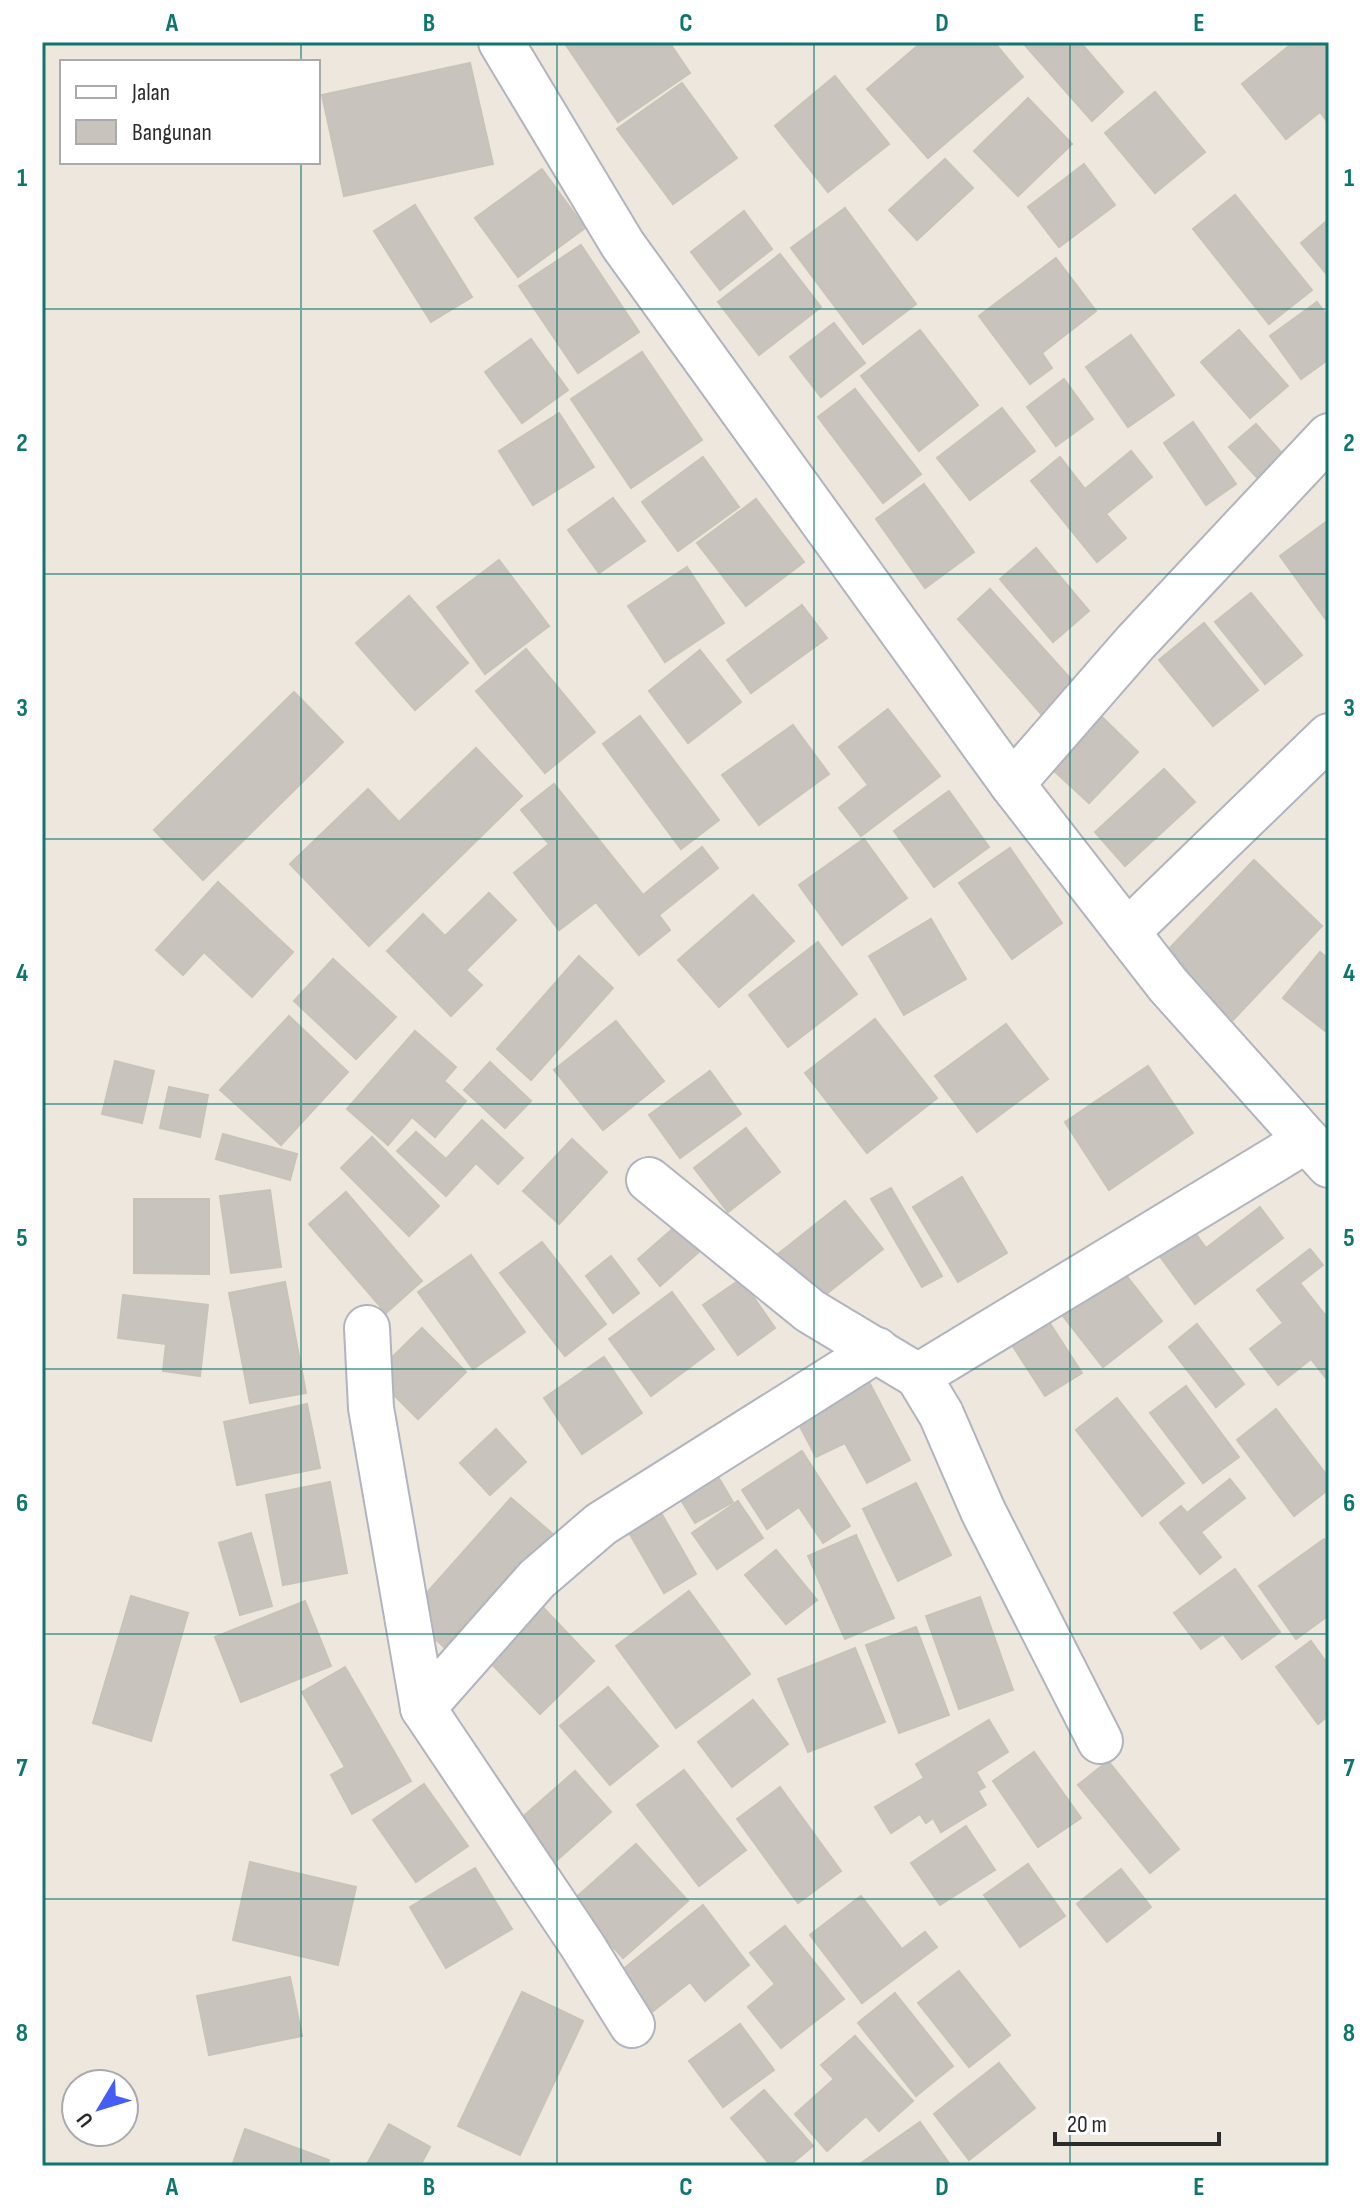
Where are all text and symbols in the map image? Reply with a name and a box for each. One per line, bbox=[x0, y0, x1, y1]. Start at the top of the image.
text: A bbox=[165, 8, 179, 39]
text: B bbox=[423, 8, 435, 39]
text: C bbox=[679, 8, 693, 39]
text: D bbox=[935, 8, 949, 39]
text: E bbox=[1193, 8, 1205, 39]
legend bbox=[60, 60, 320, 164]
text: Jalan bbox=[131, 78, 170, 107]
text: Bangunan bbox=[132, 118, 212, 147]
text: 1 bbox=[17, 163, 27, 194]
text: 1 bbox=[1344, 163, 1354, 194]
text: 2 bbox=[16, 428, 28, 459]
text: 2 bbox=[1343, 428, 1355, 459]
text: 3 bbox=[16, 693, 28, 724]
text: 3 bbox=[1343, 693, 1355, 724]
text: 4 bbox=[16, 958, 28, 989]
text: 4 bbox=[1343, 958, 1355, 989]
text: 5 bbox=[16, 1223, 28, 1254]
text: 5 bbox=[1343, 1223, 1355, 1254]
text: 6 bbox=[16, 1488, 28, 1519]
text: 6 bbox=[1343, 1488, 1355, 1519]
text: 7 bbox=[16, 1753, 28, 1784]
text: 7 bbox=[1343, 1753, 1355, 1784]
text: 8 bbox=[16, 2018, 28, 2049]
text: 8 bbox=[1343, 2018, 1355, 2049]
north arrow bbox=[60, 2068, 140, 2148]
scale bar bbox=[1055, 2096, 1219, 2146]
text: U bbox=[71, 2107, 100, 2132]
text: 20 m bbox=[1067, 2110, 1107, 2139]
text: A bbox=[165, 2172, 179, 2203]
text: B bbox=[423, 2172, 435, 2203]
text: C bbox=[679, 2172, 693, 2203]
text: D bbox=[935, 2172, 949, 2203]
text: E bbox=[1193, 2172, 1205, 2203]

